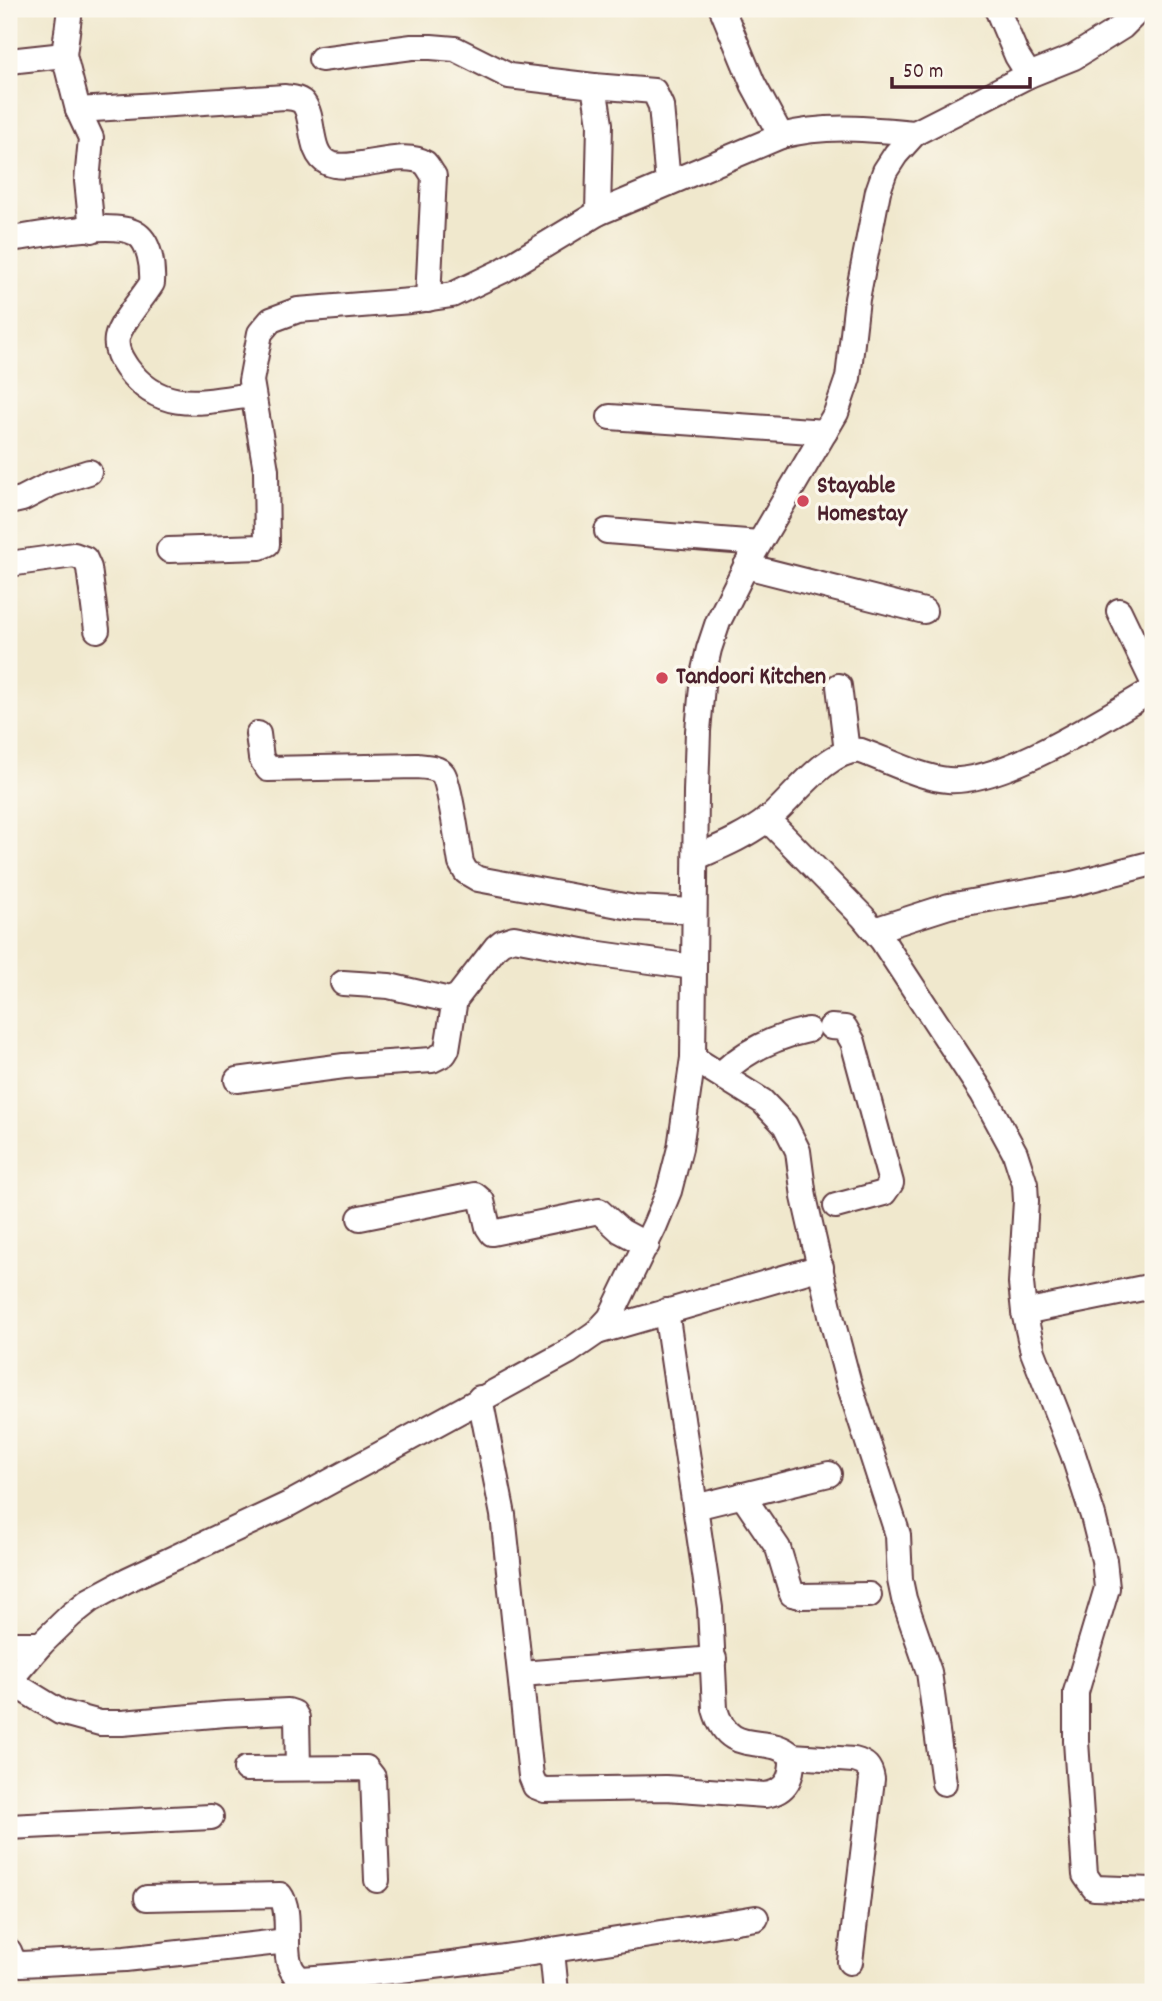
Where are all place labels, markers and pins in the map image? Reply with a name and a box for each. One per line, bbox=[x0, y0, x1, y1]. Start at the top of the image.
place label: Stayable Homestay bbox=[817, 470, 908, 532]
marker: Stayable Homestay bbox=[795, 493, 811, 509]
place label: Tandoori Kitchen bbox=[676, 661, 826, 695]
marker: Tandoori Kitchen bbox=[654, 670, 670, 686]

